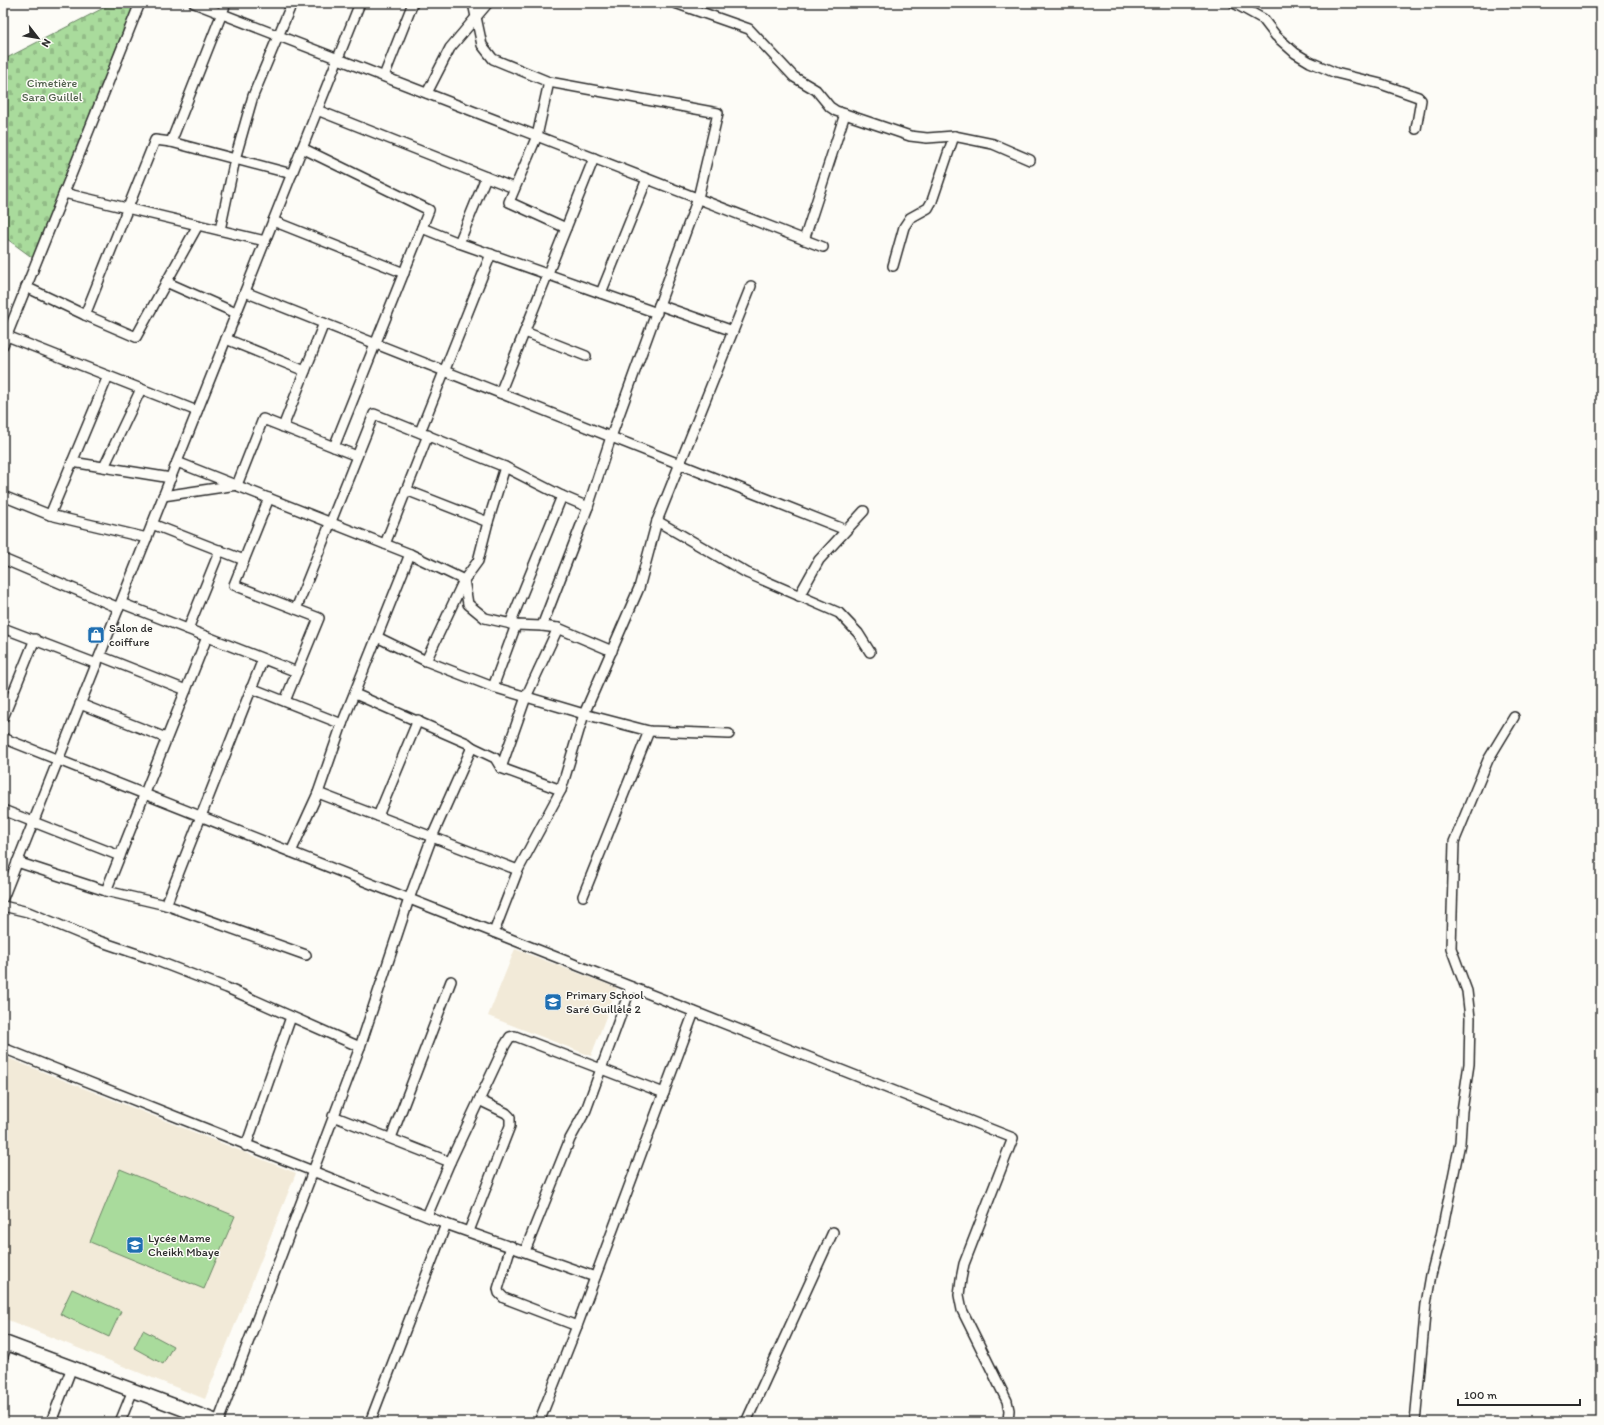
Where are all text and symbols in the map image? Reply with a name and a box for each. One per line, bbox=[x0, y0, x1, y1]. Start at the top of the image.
north arrow bbox=[18, 18, 58, 58]
text: N bbox=[39, 36, 54, 49]
park label: Cimetière Sara Guillel bbox=[22, 76, 83, 104]
place label: Salon de coiffure bbox=[109, 621, 153, 649]
shop icon: Salon de coiffure bbox=[86, 625, 106, 645]
place label: Primary School Saré Guillèle 2 bbox=[566, 988, 644, 1016]
school or university icon: Primary School Saré Guillèle 2 bbox=[543, 992, 563, 1012]
place label: Lycée Mame Cheikh Mbaye bbox=[148, 1231, 220, 1259]
school or university icon: Lycée Mame Cheikh Mbaye bbox=[125, 1235, 145, 1255]
scale bar bbox=[1458, 1381, 1580, 1407]
text: 100 m bbox=[1464, 1388, 1497, 1402]

